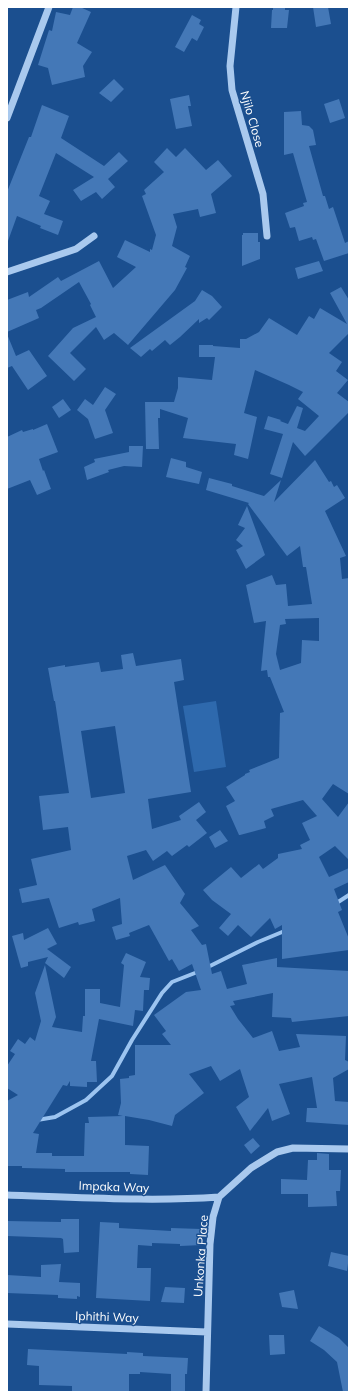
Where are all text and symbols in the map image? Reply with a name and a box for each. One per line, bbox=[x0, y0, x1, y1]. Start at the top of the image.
street label: Njilo Close bbox=[237, 89, 268, 149]
street label: Impaka Way bbox=[78, 1178, 150, 1195]
street label: Unkonka Place bbox=[190, 1214, 211, 1298]
street label: Iphithi Way bbox=[75, 1308, 140, 1325]

